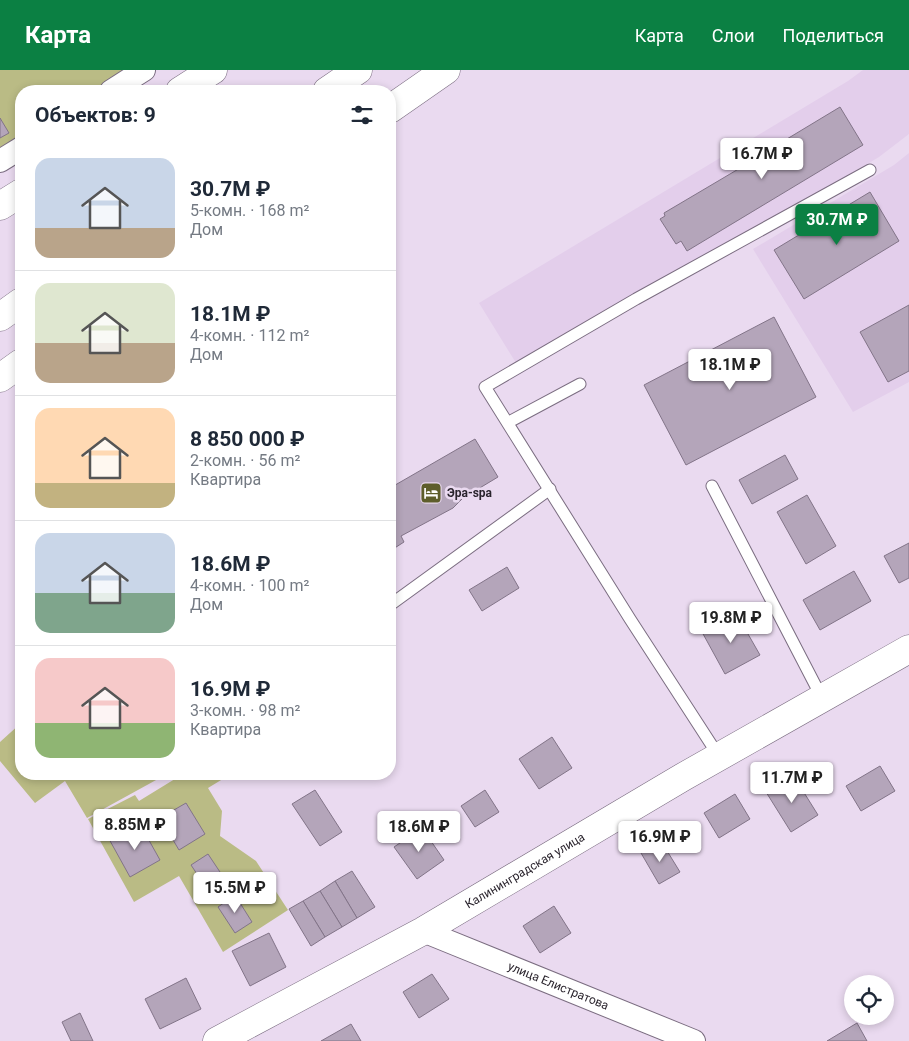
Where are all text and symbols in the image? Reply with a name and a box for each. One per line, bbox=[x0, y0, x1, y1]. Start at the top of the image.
text: Карта bbox=[25, 21, 91, 49]
text: Карта bbox=[635, 25, 684, 46]
text: Слои bbox=[712, 25, 755, 46]
text: Поделиться bbox=[783, 25, 884, 46]
icon: filters bbox=[348, 101, 376, 129]
text: Объектов: 9 bbox=[35, 103, 156, 127]
pin: 16.7M ₽ bbox=[716, 138, 808, 180]
text: 16.7M ₽ bbox=[731, 144, 793, 163]
text: 30.7M ₽ bbox=[190, 177, 271, 201]
icon: home bbox=[75, 178, 135, 238]
text: 5-комн. · 168 m² bbox=[190, 201, 309, 220]
pin: 30.7M ₽ bbox=[791, 204, 883, 246]
text: 30.7M ₽ bbox=[806, 210, 868, 229]
text: Дом bbox=[190, 220, 223, 239]
text: 18.1M ₽ bbox=[190, 302, 271, 326]
icon: home bbox=[75, 303, 135, 363]
text: 4-комн. · 112 m² bbox=[190, 326, 309, 345]
text: Дом bbox=[190, 345, 223, 364]
pin: 18.1M ₽ bbox=[684, 348, 776, 391]
text: 18.1M ₽ bbox=[699, 355, 761, 374]
text: 8 850 000 ₽ bbox=[190, 427, 305, 451]
icon: home bbox=[75, 428, 135, 488]
text: 2-комн. · 56 m² bbox=[190, 451, 300, 470]
text: Квартира bbox=[190, 470, 261, 489]
hotel icon: Эра-spa bbox=[419, 481, 443, 505]
place label: Эра-spa bbox=[447, 486, 493, 500]
text: 18.6M ₽ bbox=[190, 552, 271, 576]
icon: home bbox=[75, 553, 135, 613]
text: 4-комн. · 100 m² bbox=[190, 576, 309, 595]
text: Дом bbox=[190, 595, 223, 614]
pin: 19.8M ₽ bbox=[685, 602, 777, 644]
text: 19.8M ₽ bbox=[700, 608, 762, 627]
text: 16.9M ₽ bbox=[190, 677, 271, 701]
icon: home bbox=[75, 678, 135, 738]
text: 3-комн. · 98 m² bbox=[190, 701, 300, 720]
text: Квартира bbox=[190, 720, 261, 739]
pin: 11.7M ₽ bbox=[746, 762, 838, 804]
text: 11.7M ₽ bbox=[761, 768, 823, 787]
pin: 8.85M ₽ bbox=[89, 808, 181, 851]
pin: 18.6M ₽ bbox=[373, 810, 465, 853]
text: 8.85M ₽ bbox=[104, 815, 166, 834]
text: 18.6M ₽ bbox=[388, 817, 450, 836]
pin: 16.9M ₽ bbox=[614, 820, 706, 863]
text: 16.9M ₽ bbox=[629, 827, 691, 846]
street label: Калининградская улица bbox=[463, 830, 587, 911]
pin: 15.5M ₽ bbox=[189, 872, 281, 914]
text: 15.5M ₽ bbox=[204, 878, 266, 897]
street label: улица Елистратова bbox=[506, 959, 611, 1013]
map controls bbox=[844, 975, 894, 1025]
button: locate bbox=[844, 975, 894, 1025]

